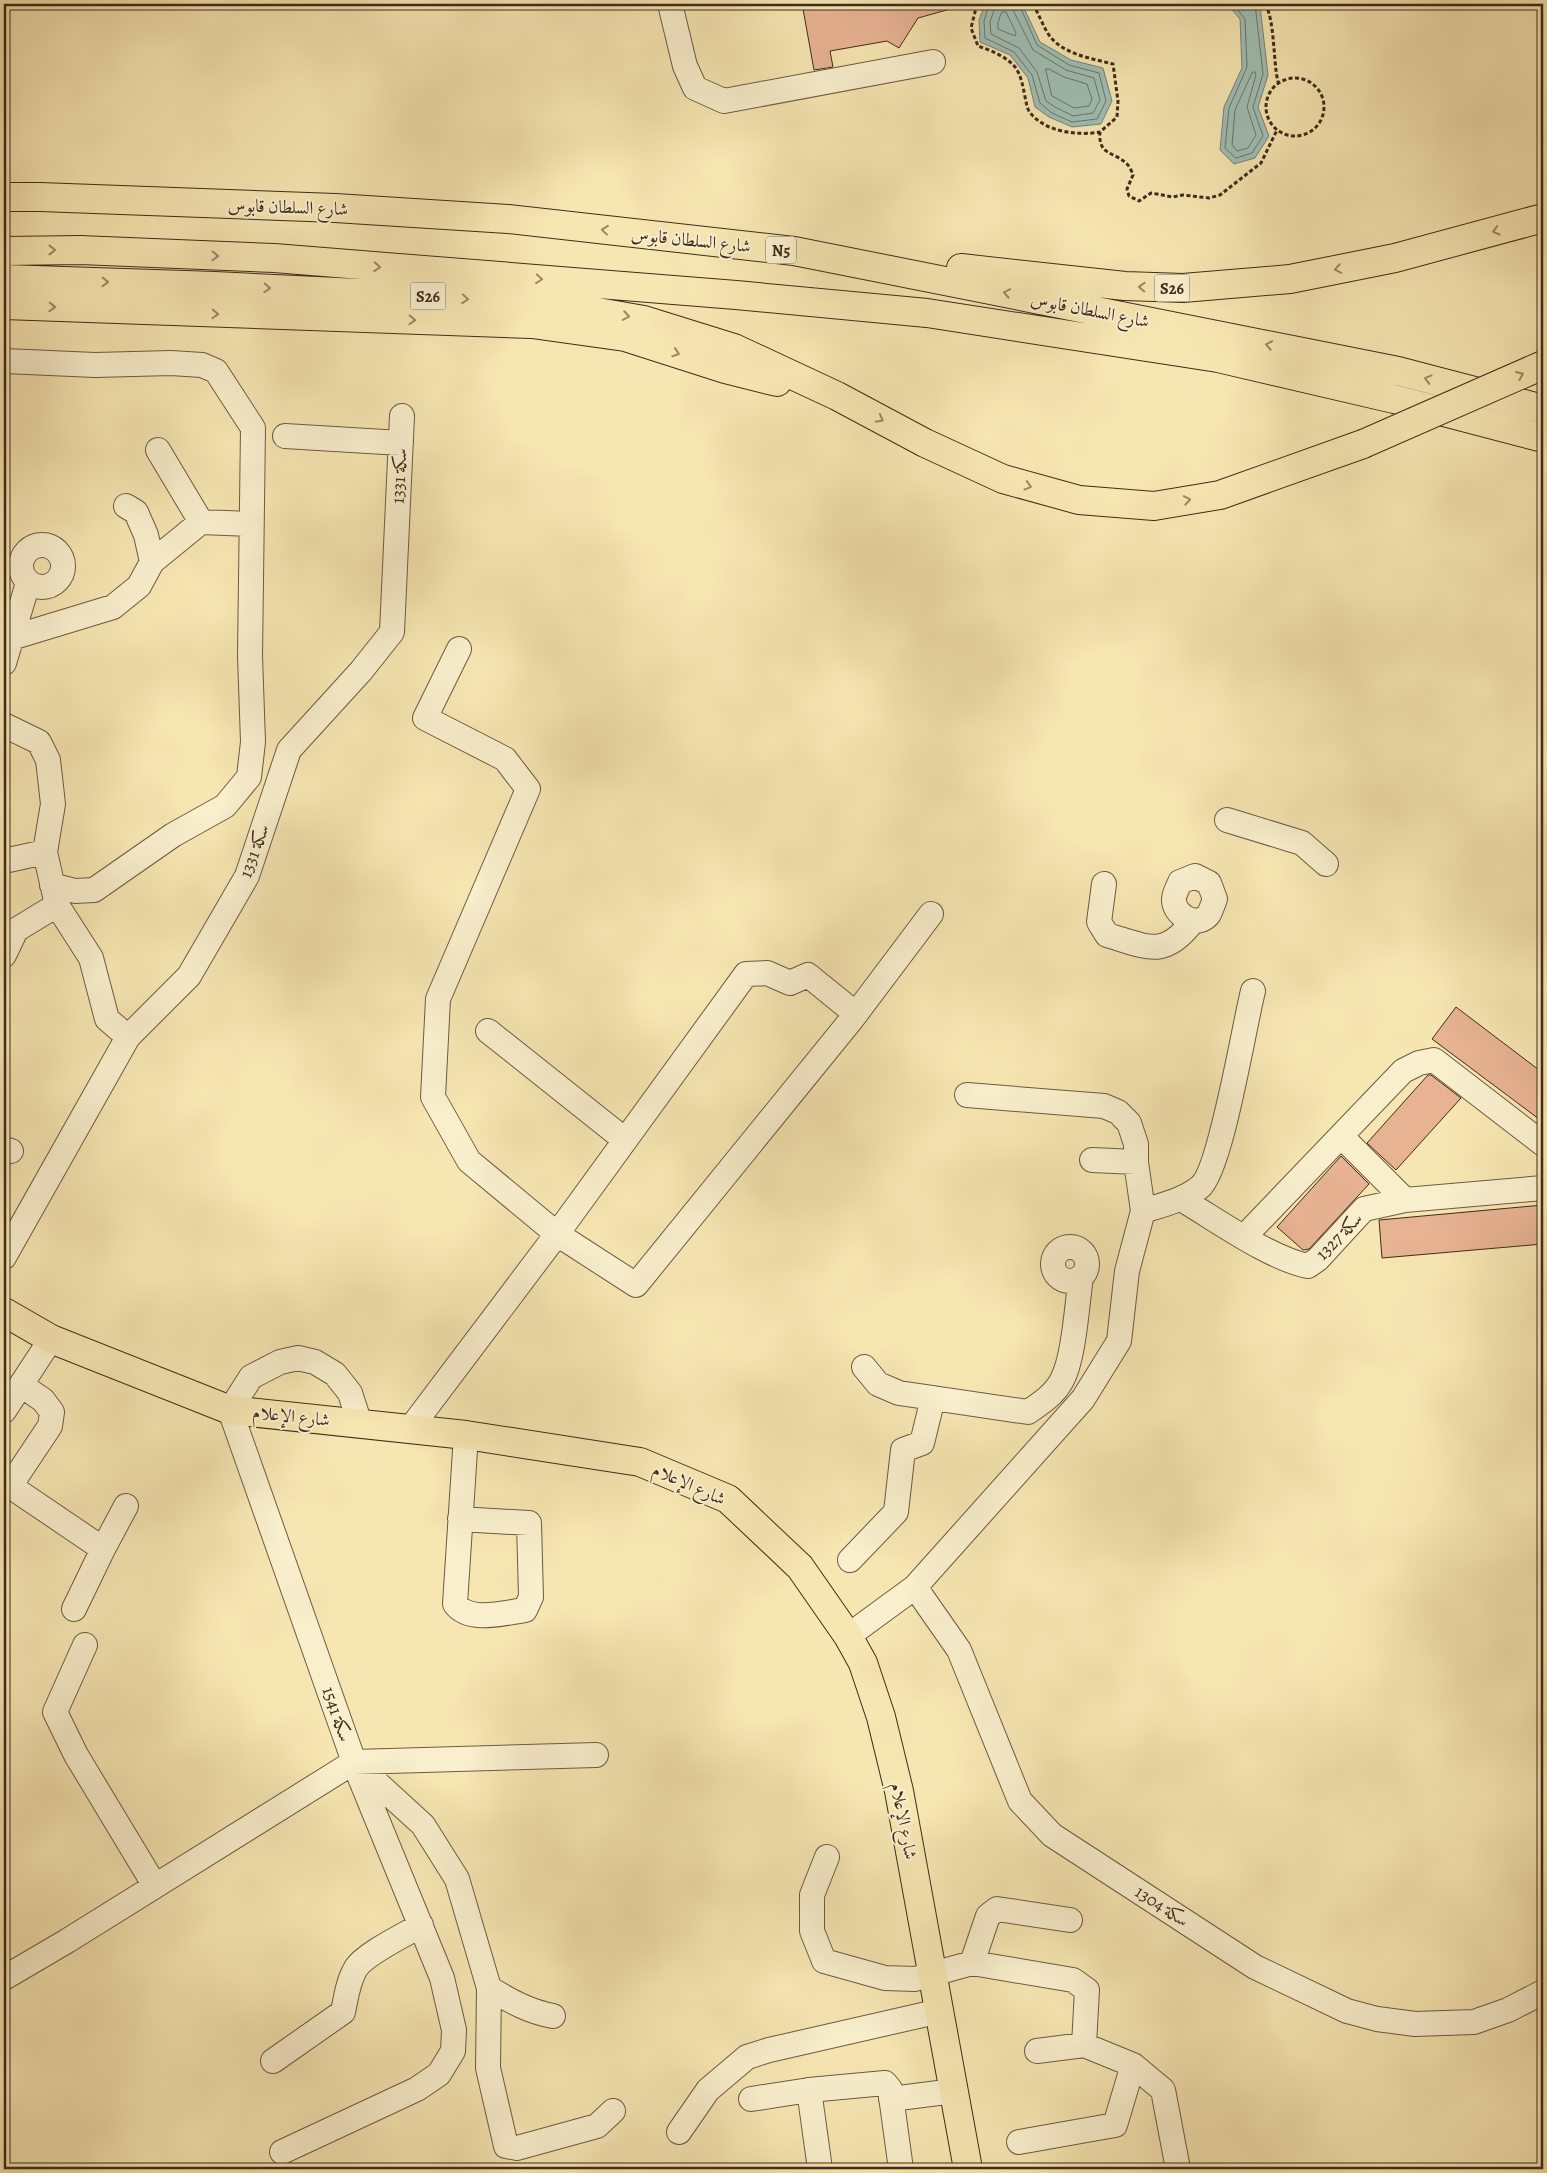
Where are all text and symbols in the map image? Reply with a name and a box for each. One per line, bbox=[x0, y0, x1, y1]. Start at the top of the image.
street label: شارع السلطان قابوس bbox=[227, 193, 349, 224]
street label: شارع السلطان قابوس bbox=[630, 222, 752, 261]
one-way arrow bbox=[601, 225, 609, 236]
one-way arrow bbox=[1493, 226, 1501, 236]
road number: N5 bbox=[766, 236, 796, 264]
one-way arrow bbox=[49, 245, 57, 255]
one-way arrow bbox=[212, 251, 219, 261]
one-way arrow bbox=[373, 261, 381, 272]
one-way arrow bbox=[1334, 263, 1343, 274]
one-way arrow bbox=[535, 274, 543, 285]
road number: S26 bbox=[1154, 274, 1190, 302]
one-way arrow bbox=[101, 277, 109, 288]
one-way arrow bbox=[1138, 281, 1146, 292]
road number: S26 bbox=[410, 282, 446, 310]
one-way arrow bbox=[264, 283, 272, 294]
street label: شارع السلطان قابوس bbox=[1028, 287, 1151, 336]
one-way arrow bbox=[1003, 289, 1011, 299]
one-way arrow bbox=[461, 293, 469, 304]
one-way arrow bbox=[49, 301, 57, 312]
one-way arrow bbox=[211, 308, 219, 319]
one-way arrow bbox=[622, 311, 630, 321]
one-way arrow bbox=[408, 315, 416, 326]
one-way arrow bbox=[1265, 341, 1274, 351]
one-way arrow bbox=[672, 348, 680, 358]
one-way arrow bbox=[1515, 371, 1524, 382]
one-way arrow bbox=[1424, 374, 1433, 385]
one-way arrow bbox=[874, 413, 883, 423]
street label: سكة 1331 bbox=[386, 448, 412, 504]
one-way arrow bbox=[1023, 480, 1031, 490]
one-way arrow bbox=[1183, 496, 1192, 506]
street label: سكة 1331 bbox=[233, 821, 275, 881]
street label: سكة 1327 bbox=[1310, 1207, 1368, 1265]
street label: شارع الإعلام bbox=[251, 1400, 331, 1436]
street label: شارع الإعلام bbox=[647, 1457, 729, 1514]
street label: سكة 1541 bbox=[316, 1683, 358, 1745]
street label: شارع الإعلام bbox=[881, 1780, 923, 1862]
street label: سكة 1304 bbox=[1130, 1880, 1194, 1932]

